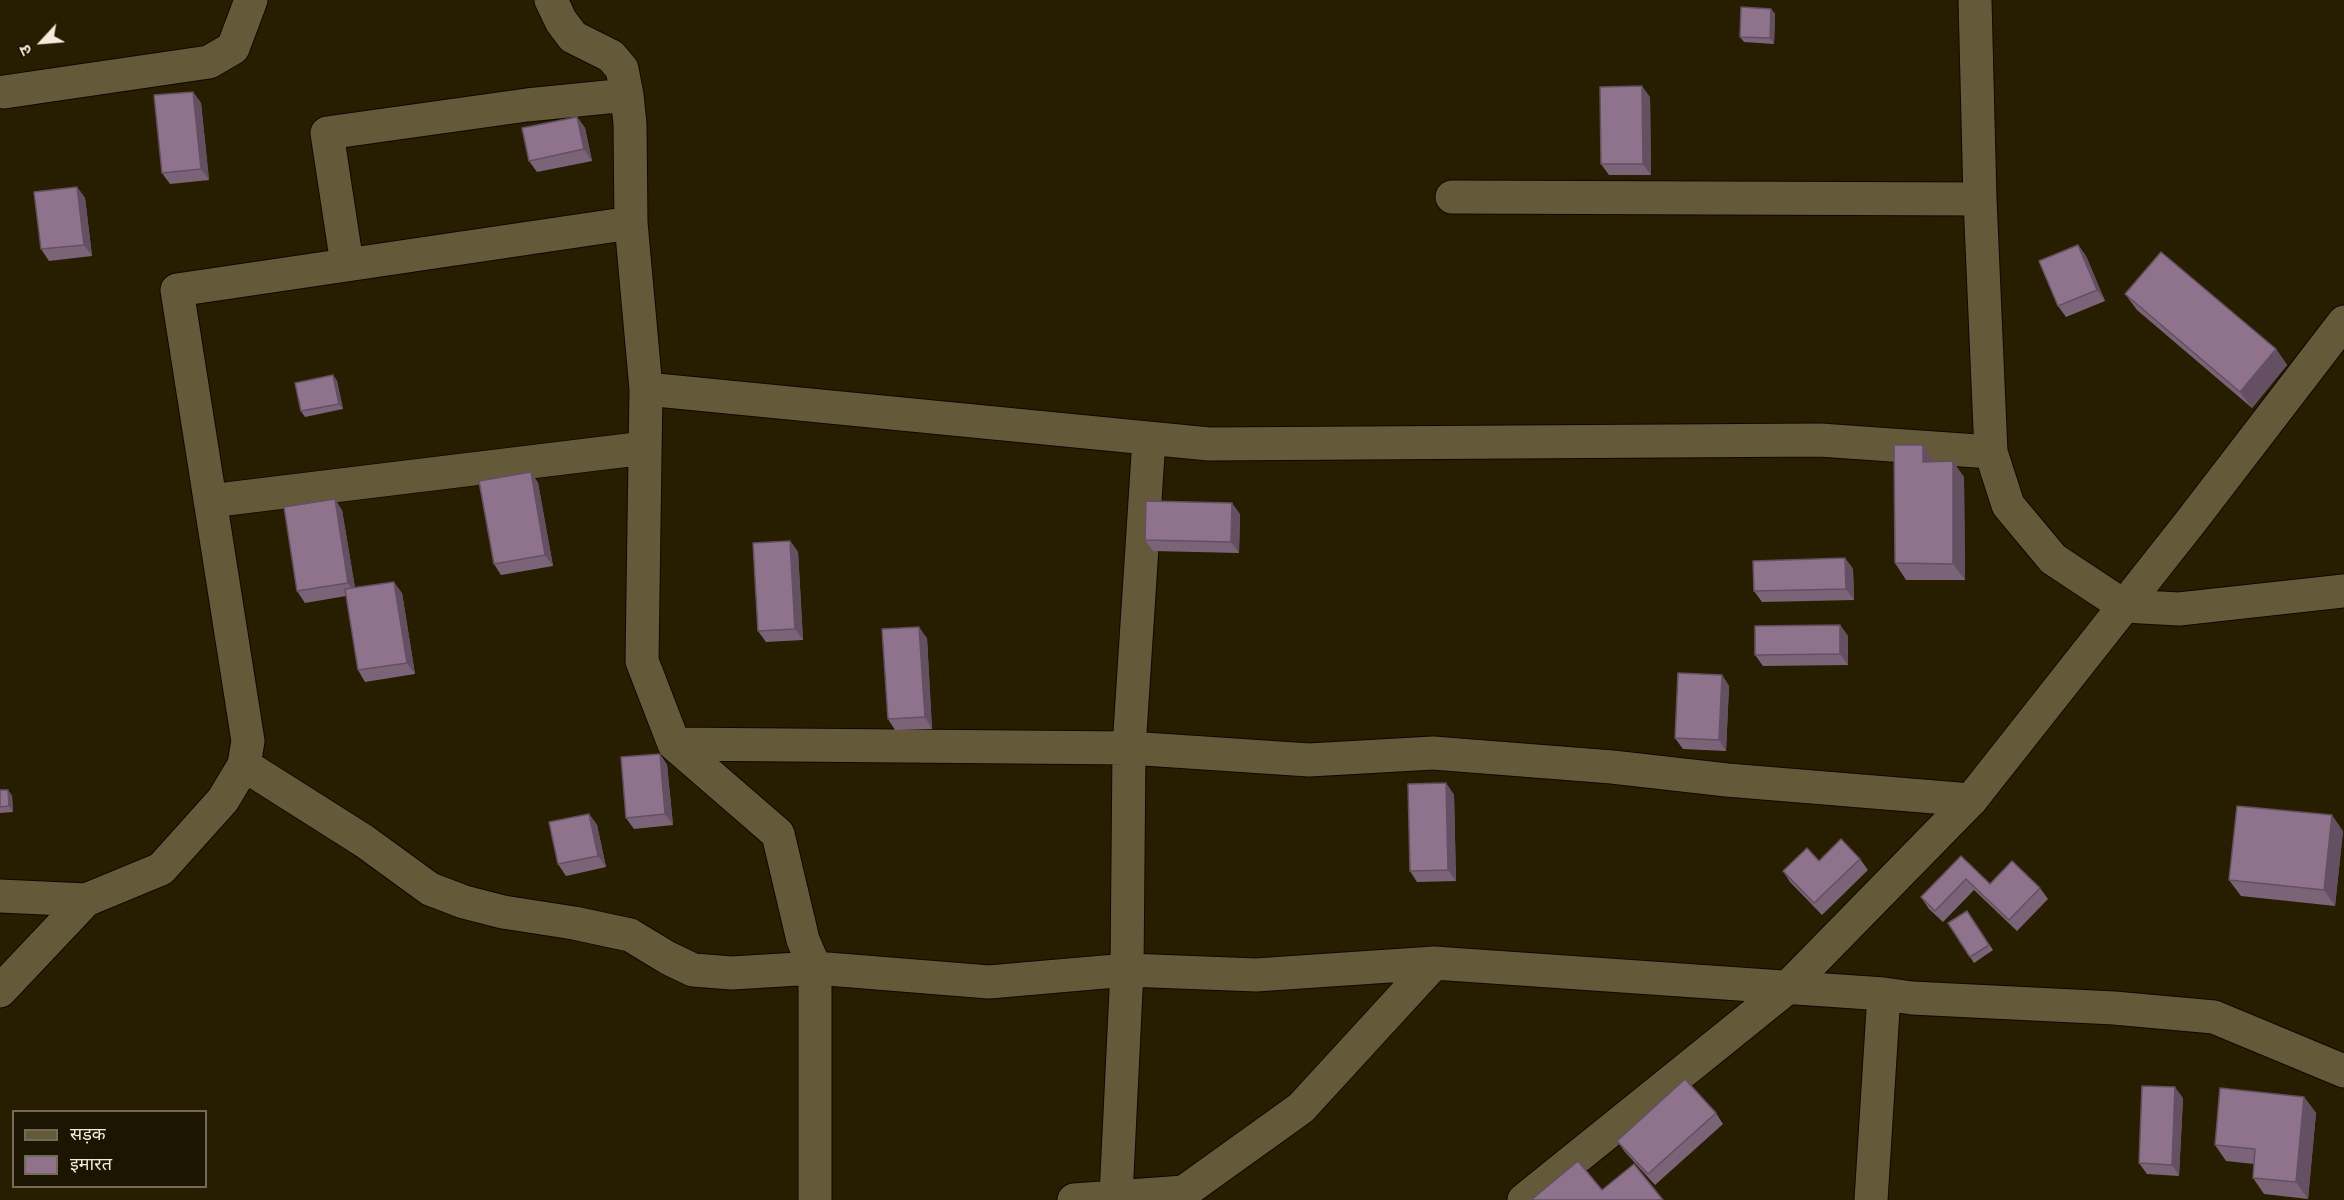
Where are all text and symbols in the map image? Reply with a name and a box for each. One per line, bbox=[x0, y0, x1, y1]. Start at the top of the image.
north arrow bbox=[12, 12, 72, 72]
text: उ bbox=[15, 42, 36, 58]
legend bbox=[12, 1110, 207, 1188]
text: सड़क bbox=[70, 1123, 106, 1144]
text: इमारत bbox=[70, 1153, 112, 1174]

